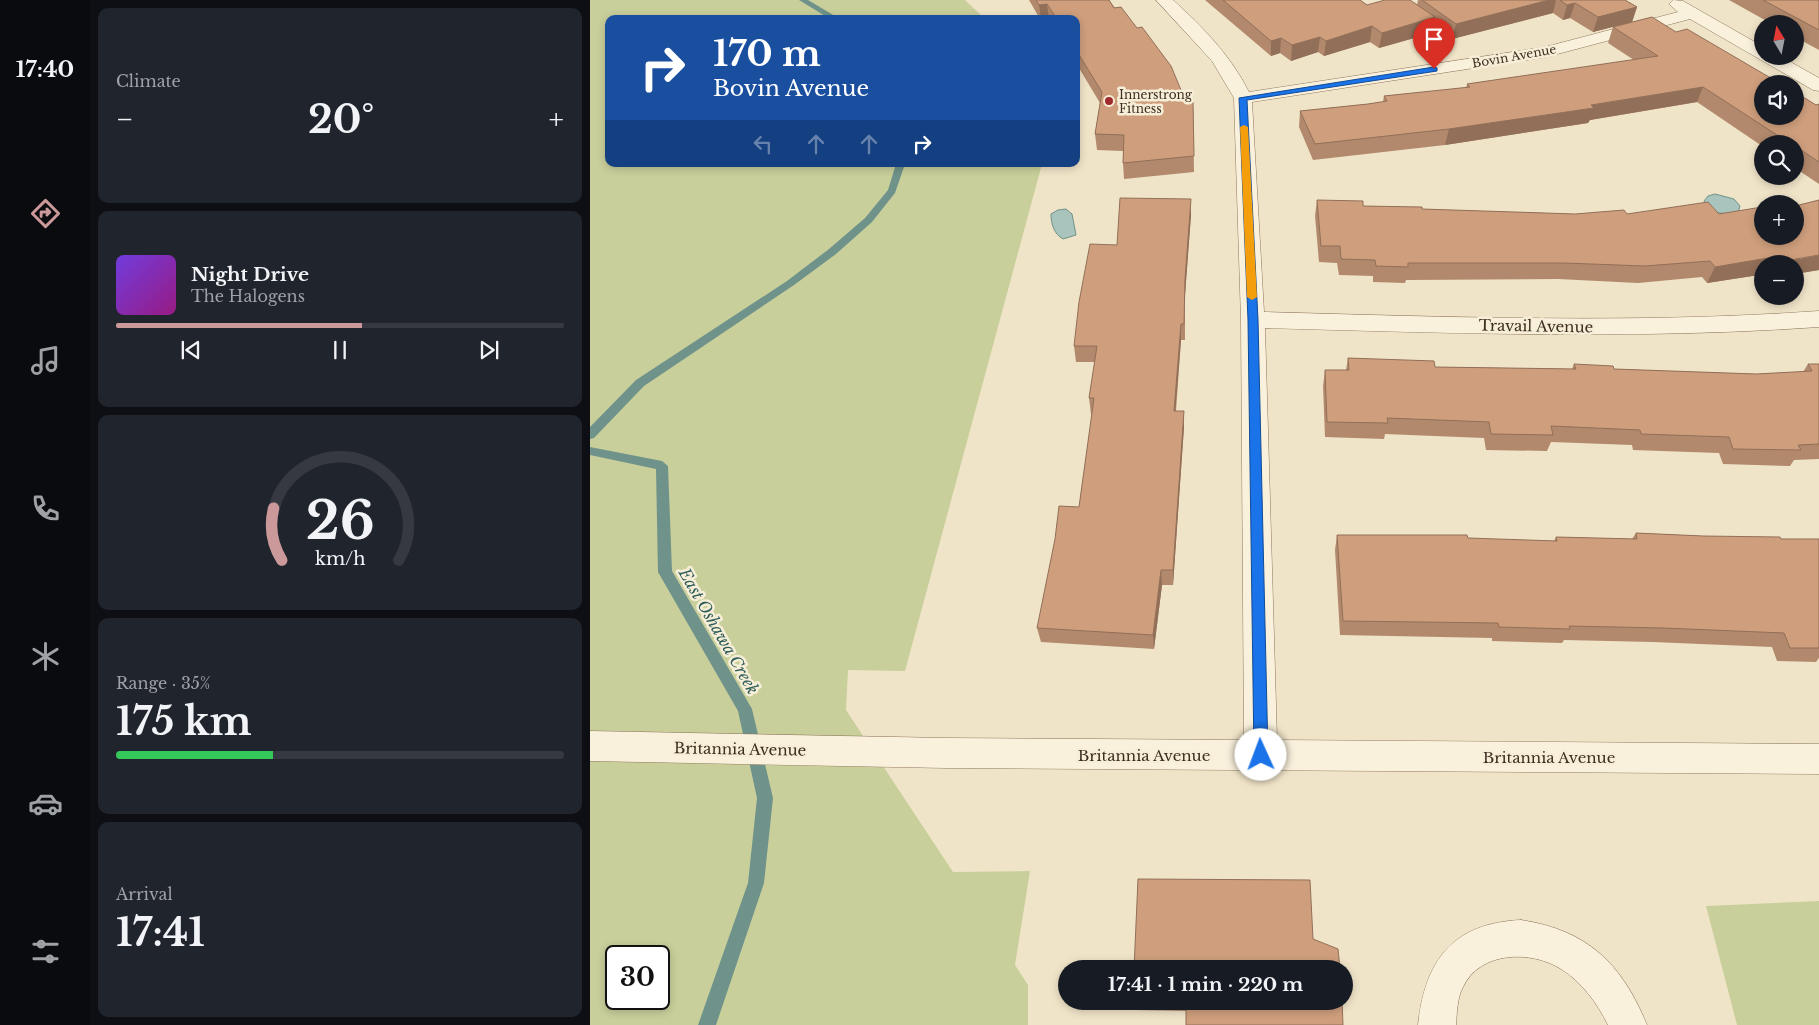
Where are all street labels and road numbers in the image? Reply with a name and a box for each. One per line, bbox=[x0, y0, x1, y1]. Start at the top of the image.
street label: Bovin Avenue bbox=[1471, 41, 1557, 71]
street label: Travail Avenue bbox=[1479, 316, 1593, 336]
street label: Britannia Avenue bbox=[674, 738, 806, 760]
street label: Britannia Avenue bbox=[1078, 746, 1210, 765]
street label: Britannia Avenue bbox=[1483, 748, 1615, 767]

